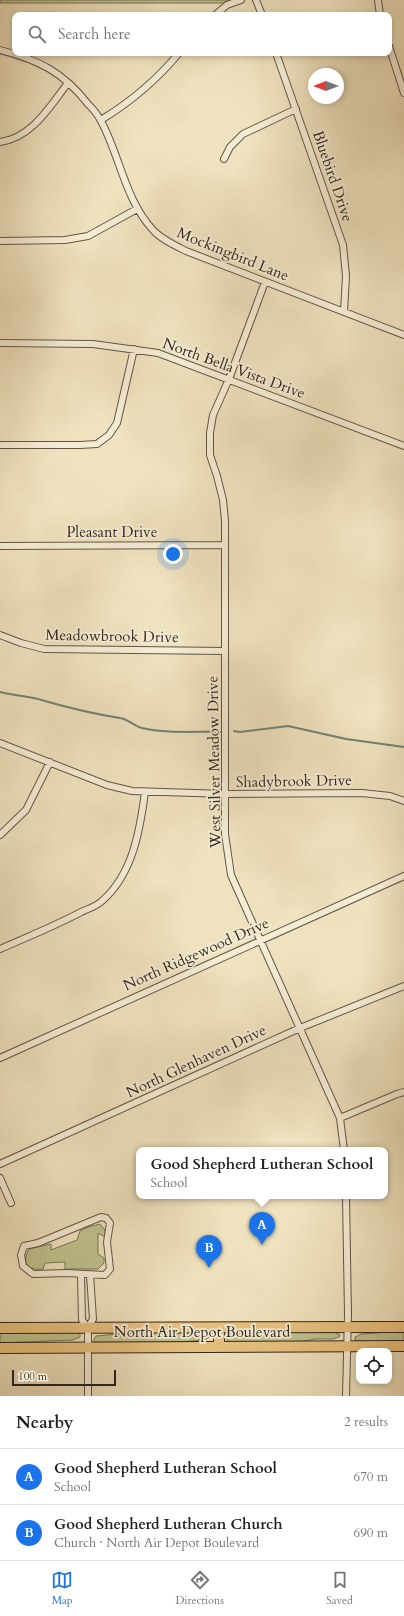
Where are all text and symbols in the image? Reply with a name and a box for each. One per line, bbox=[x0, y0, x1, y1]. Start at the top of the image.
search box bbox=[12, 12, 392, 56]
icon: search bbox=[26, 23, 48, 45]
text: Search here bbox=[58, 24, 131, 44]
north arrow bbox=[308, 68, 344, 104]
street label: Bluebird Drive bbox=[308, 128, 358, 224]
street label: Mockingbird Lane bbox=[174, 222, 292, 286]
street label: North Bella Vista Drive bbox=[160, 333, 308, 403]
street label: Pleasant Drive bbox=[66, 522, 158, 542]
your location bbox=[163, 544, 183, 564]
street label: Meadowbrook Drive bbox=[45, 625, 179, 647]
street label: West Silver Meadow Drive bbox=[202, 675, 226, 849]
street label: Shadybrook Drive bbox=[236, 770, 352, 792]
street label: North Ridgewood Drive bbox=[120, 913, 272, 995]
street label: North Glenhaven Drive bbox=[123, 1020, 269, 1102]
popup bbox=[136, 1147, 388, 1199]
text: Good Shepherd Lutheran School bbox=[151, 1154, 373, 1174]
text: School bbox=[151, 1174, 187, 1192]
pin: A bbox=[249, 1212, 275, 1245]
pin: B bbox=[196, 1235, 222, 1268]
street label: North Air Depot Boulevard bbox=[114, 1322, 290, 1342]
map controls bbox=[356, 1348, 392, 1384]
button: locate bbox=[356, 1348, 392, 1384]
scale bar bbox=[12, 1368, 116, 1387]
text: 100 m bbox=[18, 1369, 47, 1384]
text: Nearby bbox=[16, 1411, 73, 1434]
text: 2 results bbox=[344, 1413, 388, 1431]
text: Good Shepherd Lutheran School bbox=[54, 1458, 277, 1478]
text: A bbox=[24, 1468, 34, 1486]
text: 670 m bbox=[354, 1468, 388, 1486]
text: School bbox=[54, 1478, 91, 1496]
text: Good Shepherd Lutheran Church bbox=[54, 1514, 283, 1534]
text: B bbox=[24, 1524, 34, 1542]
text: 690 m bbox=[354, 1524, 388, 1542]
text: Church · North Air Depot Boulevard bbox=[54, 1534, 259, 1552]
tab: Map bbox=[51, 1569, 73, 1608]
tab: Directions bbox=[175, 1569, 224, 1608]
tab: Saved bbox=[326, 1569, 353, 1608]

